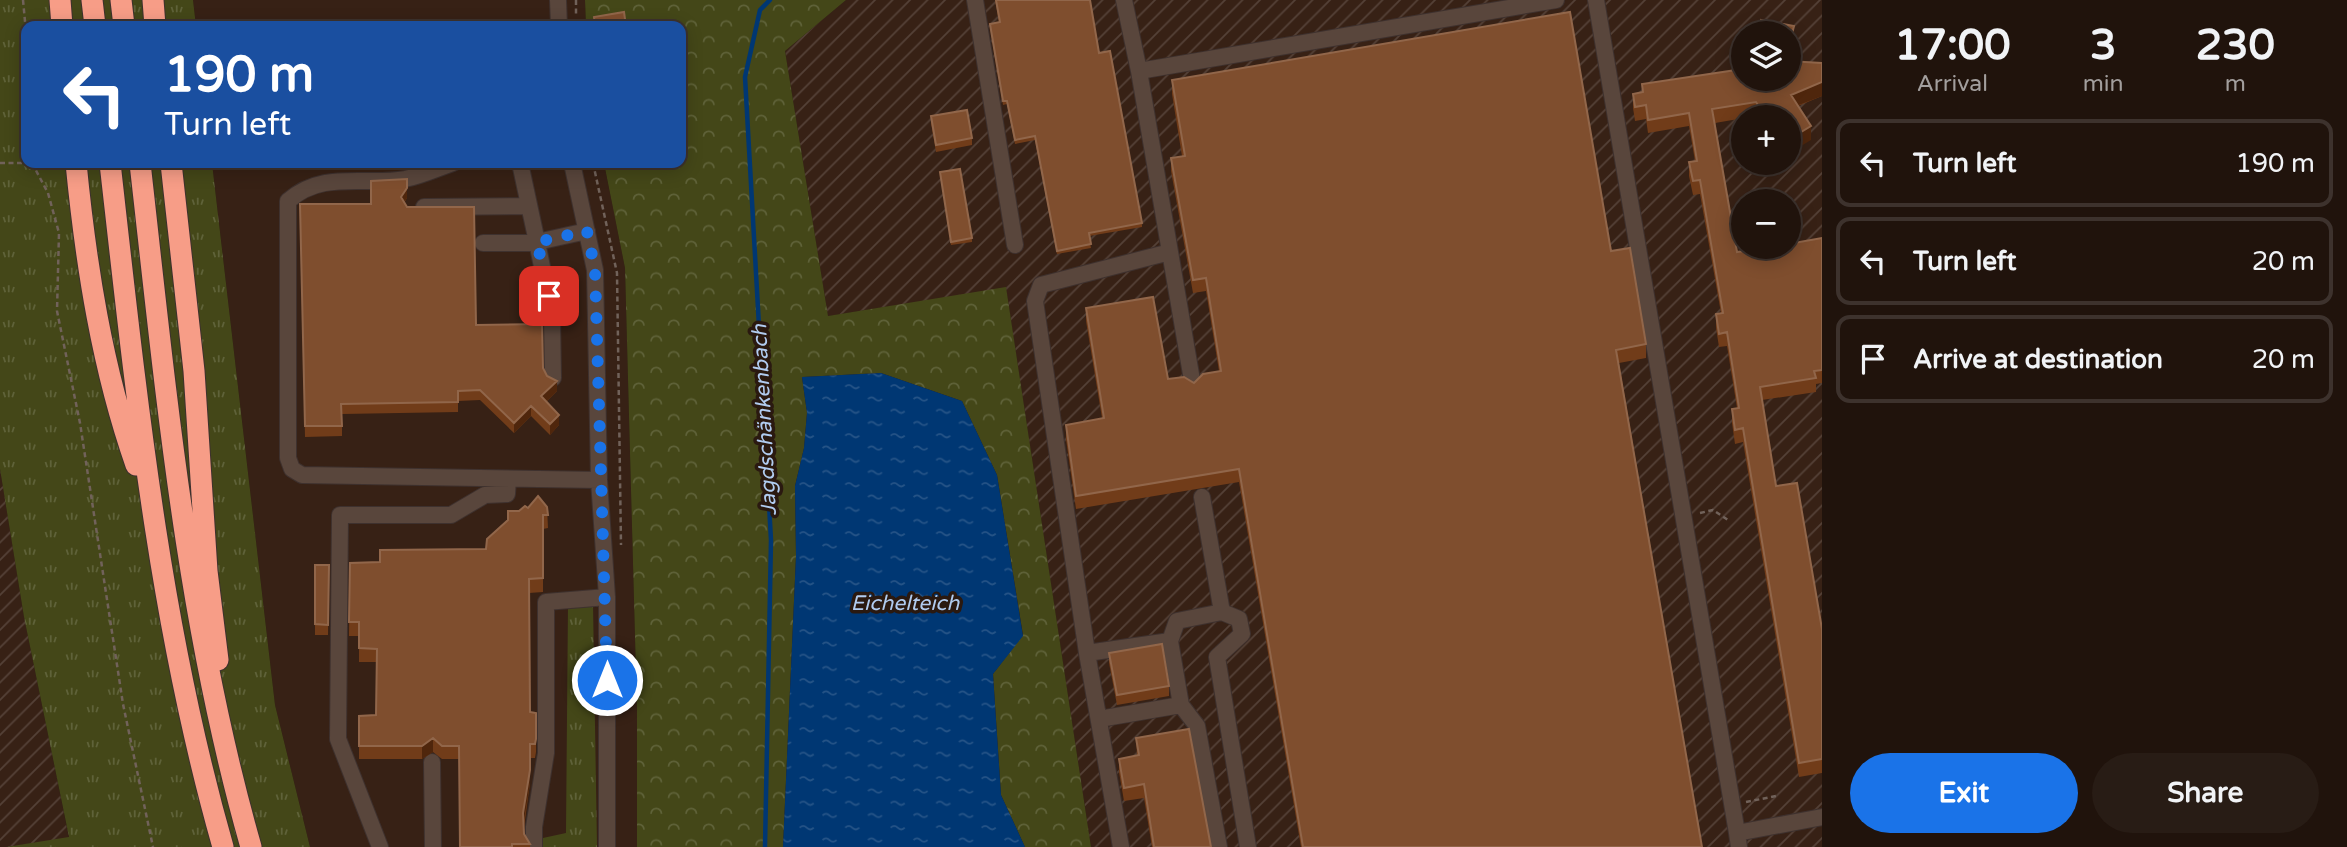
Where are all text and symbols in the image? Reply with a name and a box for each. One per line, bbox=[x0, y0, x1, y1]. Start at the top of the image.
text: 17:00 bbox=[1894, 20, 2011, 71]
text: 3 bbox=[2090, 20, 2116, 71]
text: 230 bbox=[2196, 20, 2275, 71]
map controls bbox=[1731, 21, 1801, 259]
button: layers bbox=[1731, 21, 1801, 91]
text: 190 m bbox=[164, 46, 314, 105]
icon: left bbox=[49, 49, 140, 140]
text: Arrival bbox=[1917, 70, 1988, 98]
text: min bbox=[2083, 70, 2124, 98]
text: m bbox=[2225, 70, 2246, 98]
button: + bbox=[1731, 105, 1801, 175]
text: Turn left bbox=[164, 106, 291, 144]
icon: left bbox=[1854, 144, 1892, 182]
text: Turn left bbox=[1913, 148, 2016, 179]
text: 190 m bbox=[2235, 148, 2315, 179]
button: − bbox=[1731, 189, 1801, 259]
icon: left bbox=[1854, 242, 1892, 280]
text: Turn left bbox=[1913, 246, 2016, 277]
text: 20 m bbox=[2252, 246, 2315, 277]
pin bbox=[519, 266, 579, 326]
icon: arrive bbox=[530, 277, 568, 315]
water label: Jagdschänkenbach bbox=[747, 322, 782, 516]
icon: arrive bbox=[1854, 340, 1892, 378]
text: Arrive at destination bbox=[1913, 344, 2163, 375]
text: 20 m bbox=[2252, 344, 2315, 375]
water label: Eichelteich bbox=[851, 591, 961, 616]
position arrow bbox=[570, 643, 644, 717]
button: Exit bbox=[1850, 753, 2078, 833]
button: Share bbox=[2092, 753, 2319, 833]

